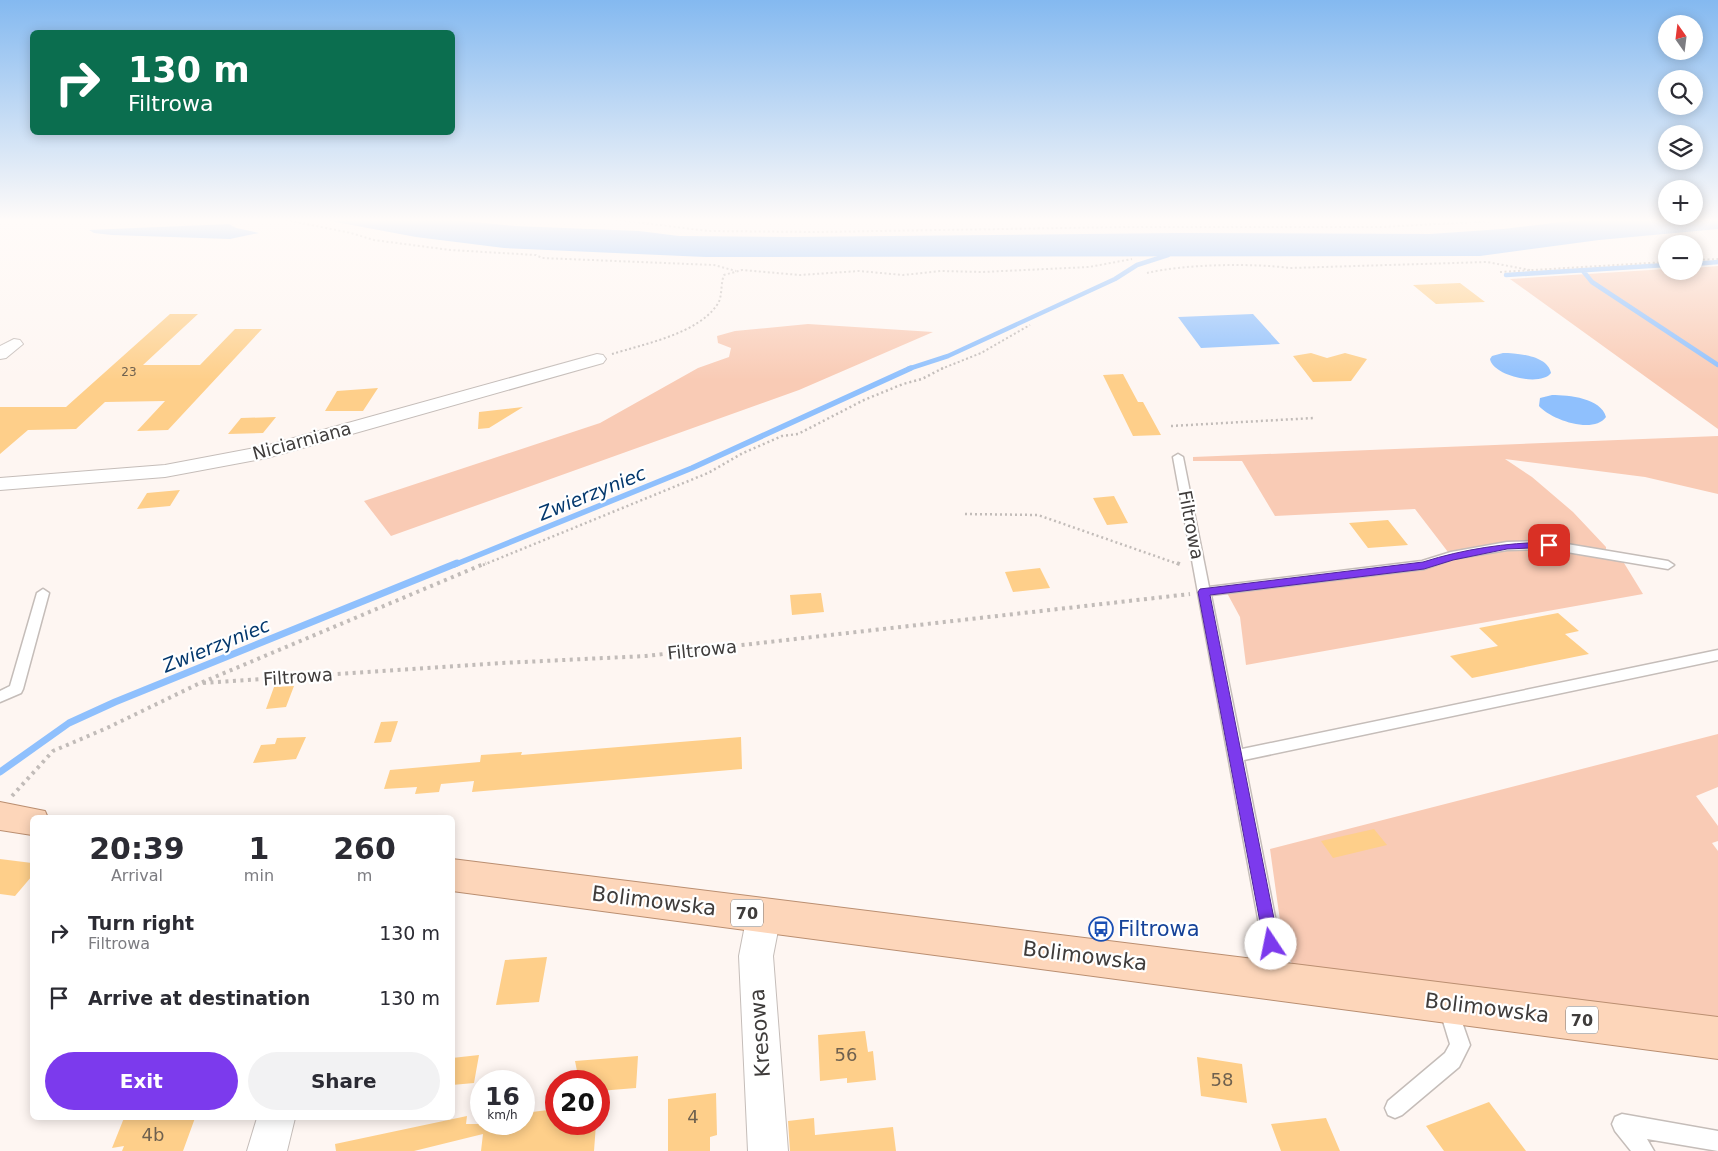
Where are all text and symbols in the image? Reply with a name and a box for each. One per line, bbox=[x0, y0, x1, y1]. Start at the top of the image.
north arrow bbox=[1658, 15, 1702, 60]
map controls bbox=[1658, 15, 1703, 280]
icon: right bbox=[45, 50, 110, 115]
text: 130 m bbox=[128, 50, 250, 90]
button: search bbox=[1658, 70, 1703, 115]
text: Filtrowa bbox=[128, 91, 213, 116]
button: layers bbox=[1658, 125, 1703, 170]
button: + bbox=[1658, 180, 1703, 225]
button: − bbox=[1658, 235, 1703, 280]
house number: 23 bbox=[121, 365, 137, 379]
street label: Niciarniana bbox=[250, 417, 354, 464]
water label: Zwierzyniec bbox=[534, 461, 649, 525]
street label: Filtrowa bbox=[1175, 489, 1208, 561]
pin bbox=[1528, 524, 1570, 566]
icon: arrive bbox=[1535, 531, 1563, 559]
water label: Zwierzyniec bbox=[158, 613, 273, 677]
street label: Filtrowa bbox=[666, 635, 738, 664]
street label: Filtrowa bbox=[262, 664, 334, 689]
text: 20:39 bbox=[89, 831, 185, 866]
text: 1 bbox=[248, 831, 269, 866]
text: 260 bbox=[333, 831, 396, 866]
text: Arrival bbox=[111, 866, 163, 885]
text: min bbox=[244, 866, 274, 885]
text: m bbox=[357, 866, 372, 885]
street label: Bolimowska bbox=[590, 881, 718, 921]
road number: 70 bbox=[731, 900, 763, 926]
text: Turn right bbox=[88, 912, 194, 934]
bus stop icon: Filtrowa bbox=[1088, 916, 1114, 942]
place label: Filtrowa bbox=[1118, 917, 1200, 941]
position arrow bbox=[1244, 917, 1296, 969]
icon: right bbox=[45, 919, 73, 947]
text: 130 m bbox=[379, 922, 440, 944]
text: Filtrowa bbox=[88, 934, 150, 953]
street label: Bolimowska bbox=[1021, 936, 1149, 976]
icon: arrive bbox=[45, 984, 73, 1012]
text: Arrive at destination bbox=[88, 987, 310, 1009]
text: 130 m bbox=[379, 987, 440, 1009]
street label: Kresowa bbox=[745, 988, 775, 1078]
street label: Bolimowska bbox=[1423, 988, 1551, 1028]
road number: 70 bbox=[1566, 1006, 1598, 1034]
house number: 56 bbox=[835, 1044, 857, 1065]
button: Exit bbox=[45, 1052, 238, 1110]
button: Share bbox=[248, 1052, 440, 1110]
house number: 58 bbox=[1211, 1069, 1233, 1090]
speed limit sign: 20 bbox=[545, 1070, 610, 1135]
text: 16 bbox=[485, 1082, 520, 1111]
house number: 4 bbox=[687, 1106, 699, 1127]
text: km/h bbox=[487, 1108, 518, 1122]
house number: 4b bbox=[142, 1124, 164, 1145]

